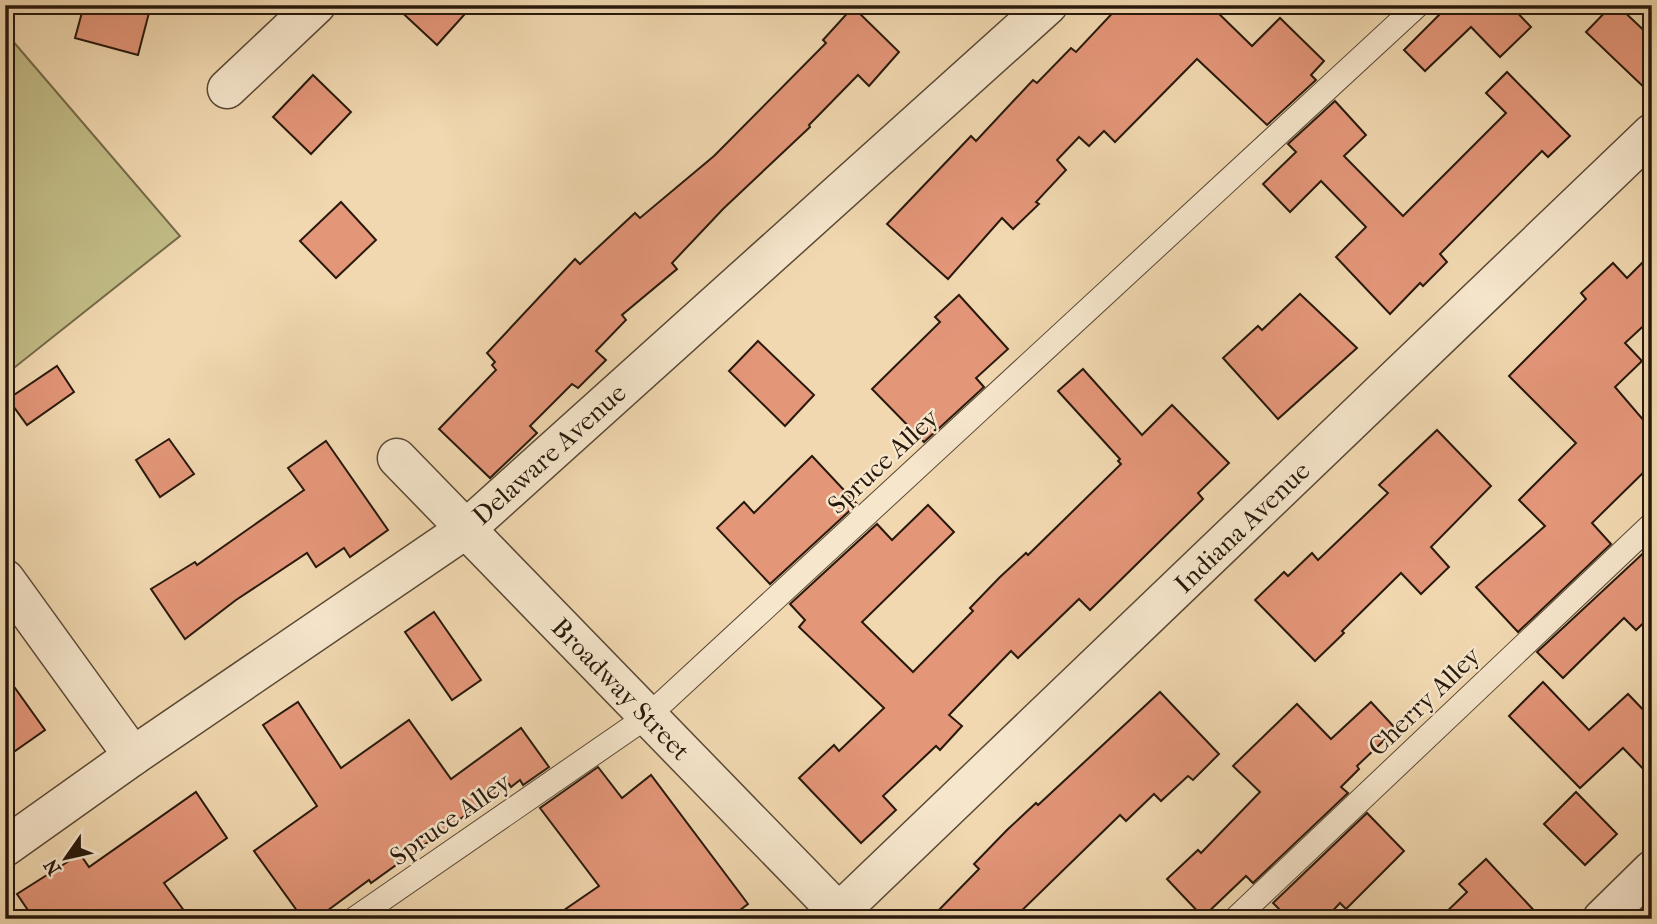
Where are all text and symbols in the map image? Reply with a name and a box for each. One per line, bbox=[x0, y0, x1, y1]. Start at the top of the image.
street label: Delaware Avenue bbox=[466, 377, 633, 531]
street label: Spruce Alley bbox=[821, 401, 946, 521]
street label: Indiana Avenue bbox=[1168, 455, 1316, 599]
street label: Broadway Street bbox=[545, 612, 697, 767]
street label: Cherry Alley bbox=[1362, 639, 1488, 762]
street label: Spruce Alley bbox=[384, 766, 518, 872]
north arrow bbox=[32, 822, 102, 892]
text: N bbox=[39, 854, 66, 879]

